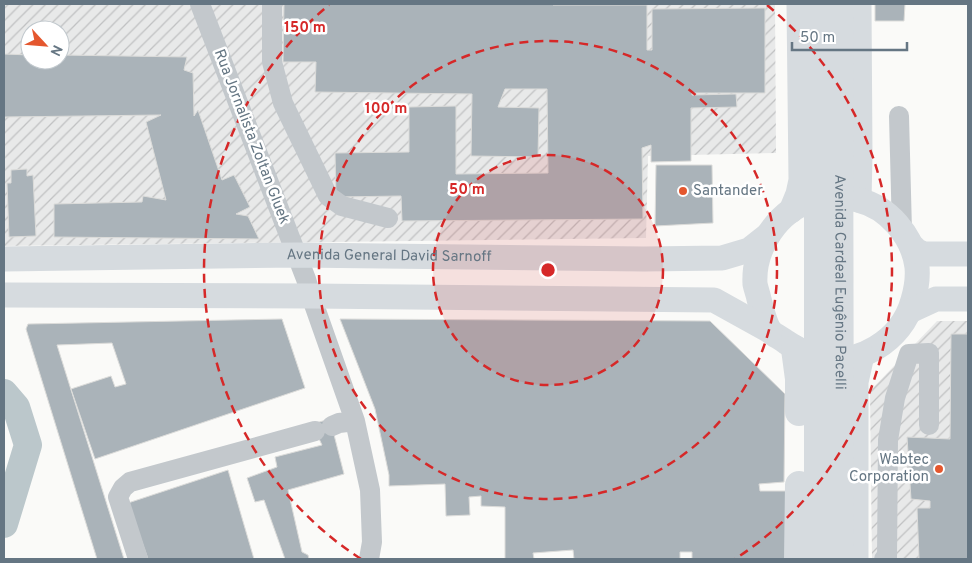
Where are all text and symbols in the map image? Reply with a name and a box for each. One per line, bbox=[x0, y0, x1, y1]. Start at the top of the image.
text: 150 m bbox=[284, 19, 326, 38]
north arrow bbox=[20, 20, 70, 70]
scale bar bbox=[792, 20, 907, 52]
text: 50 m bbox=[800, 29, 835, 48]
text: N bbox=[45, 42, 65, 58]
street label: Rua Jornalista Zoltan Gluek bbox=[209, 47, 293, 227]
text: 100 m bbox=[365, 100, 407, 119]
street label: Avenida Cardeal Eugênio Pacelli bbox=[830, 174, 849, 390]
text: 50 m bbox=[449, 181, 485, 200]
place label: Santander bbox=[693, 182, 763, 201]
marker: Santander bbox=[677, 185, 689, 197]
street label: Avenida General David Sarnoff bbox=[286, 245, 492, 267]
centre of rings bbox=[539, 261, 557, 279]
place label: Wabtec Corporation bbox=[849, 451, 929, 487]
marker: Wabtec Corporation bbox=[933, 463, 945, 475]

